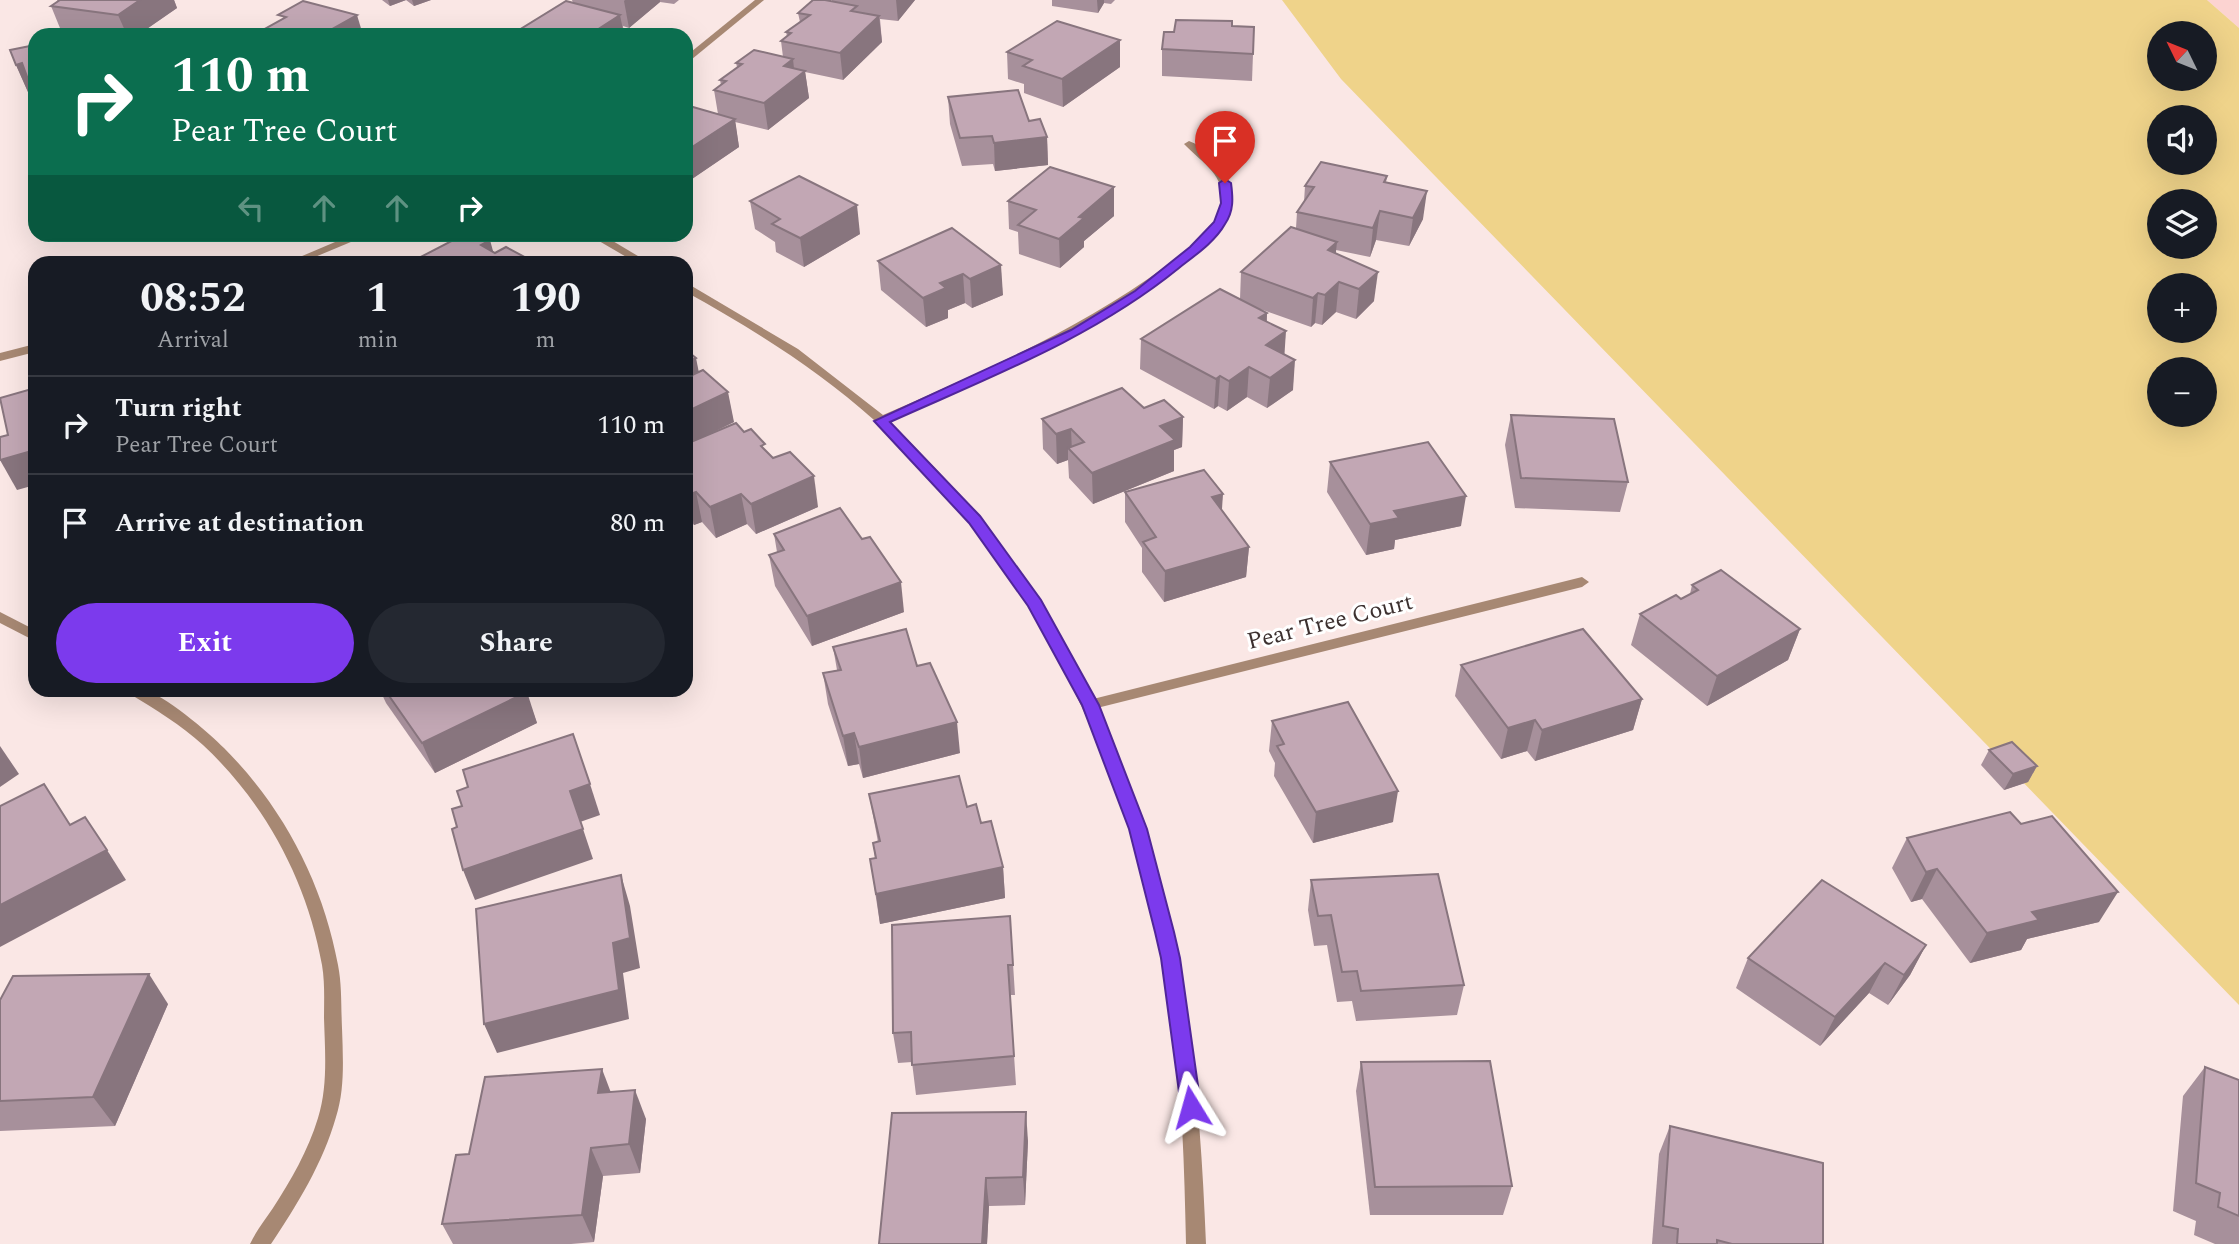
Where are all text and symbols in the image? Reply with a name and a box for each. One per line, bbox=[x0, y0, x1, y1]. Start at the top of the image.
north arrow bbox=[2147, 21, 2217, 91]
map controls bbox=[2147, 21, 2217, 427]
text: 110 m bbox=[171, 39, 310, 114]
icon: right bbox=[56, 56, 147, 147]
button: sound bbox=[2147, 105, 2217, 175]
text: Pear Tree Court bbox=[171, 107, 398, 156]
pin bbox=[1195, 111, 1255, 183]
icon: arrive bbox=[1206, 122, 1244, 160]
icon: left bbox=[232, 189, 270, 227]
icon: ahead bbox=[305, 189, 343, 227]
icon: ahead bbox=[378, 189, 416, 227]
icon: right bbox=[451, 189, 489, 227]
button: layers bbox=[2147, 189, 2217, 259]
text: 08:52 bbox=[140, 267, 246, 330]
text: 1 bbox=[366, 267, 390, 330]
text: 190 bbox=[510, 267, 581, 330]
button: + bbox=[2147, 273, 2217, 343]
text: Arrival bbox=[157, 323, 229, 358]
text: min bbox=[358, 323, 398, 358]
text: m bbox=[536, 323, 555, 358]
button: − bbox=[2147, 357, 2217, 427]
text: Turn right bbox=[115, 388, 242, 428]
text: 110 m bbox=[597, 405, 665, 445]
icon: right bbox=[56, 406, 94, 444]
text: Pear Tree Court bbox=[115, 428, 278, 463]
text: Arrive at destination bbox=[115, 503, 364, 543]
text: 80 m bbox=[610, 503, 665, 543]
icon: arrive bbox=[56, 504, 94, 542]
street label: Pear Tree Court bbox=[1243, 584, 1417, 660]
button: Exit bbox=[56, 603, 354, 683]
button: Share bbox=[368, 603, 665, 683]
position arrow bbox=[1154, 1070, 1228, 1144]

